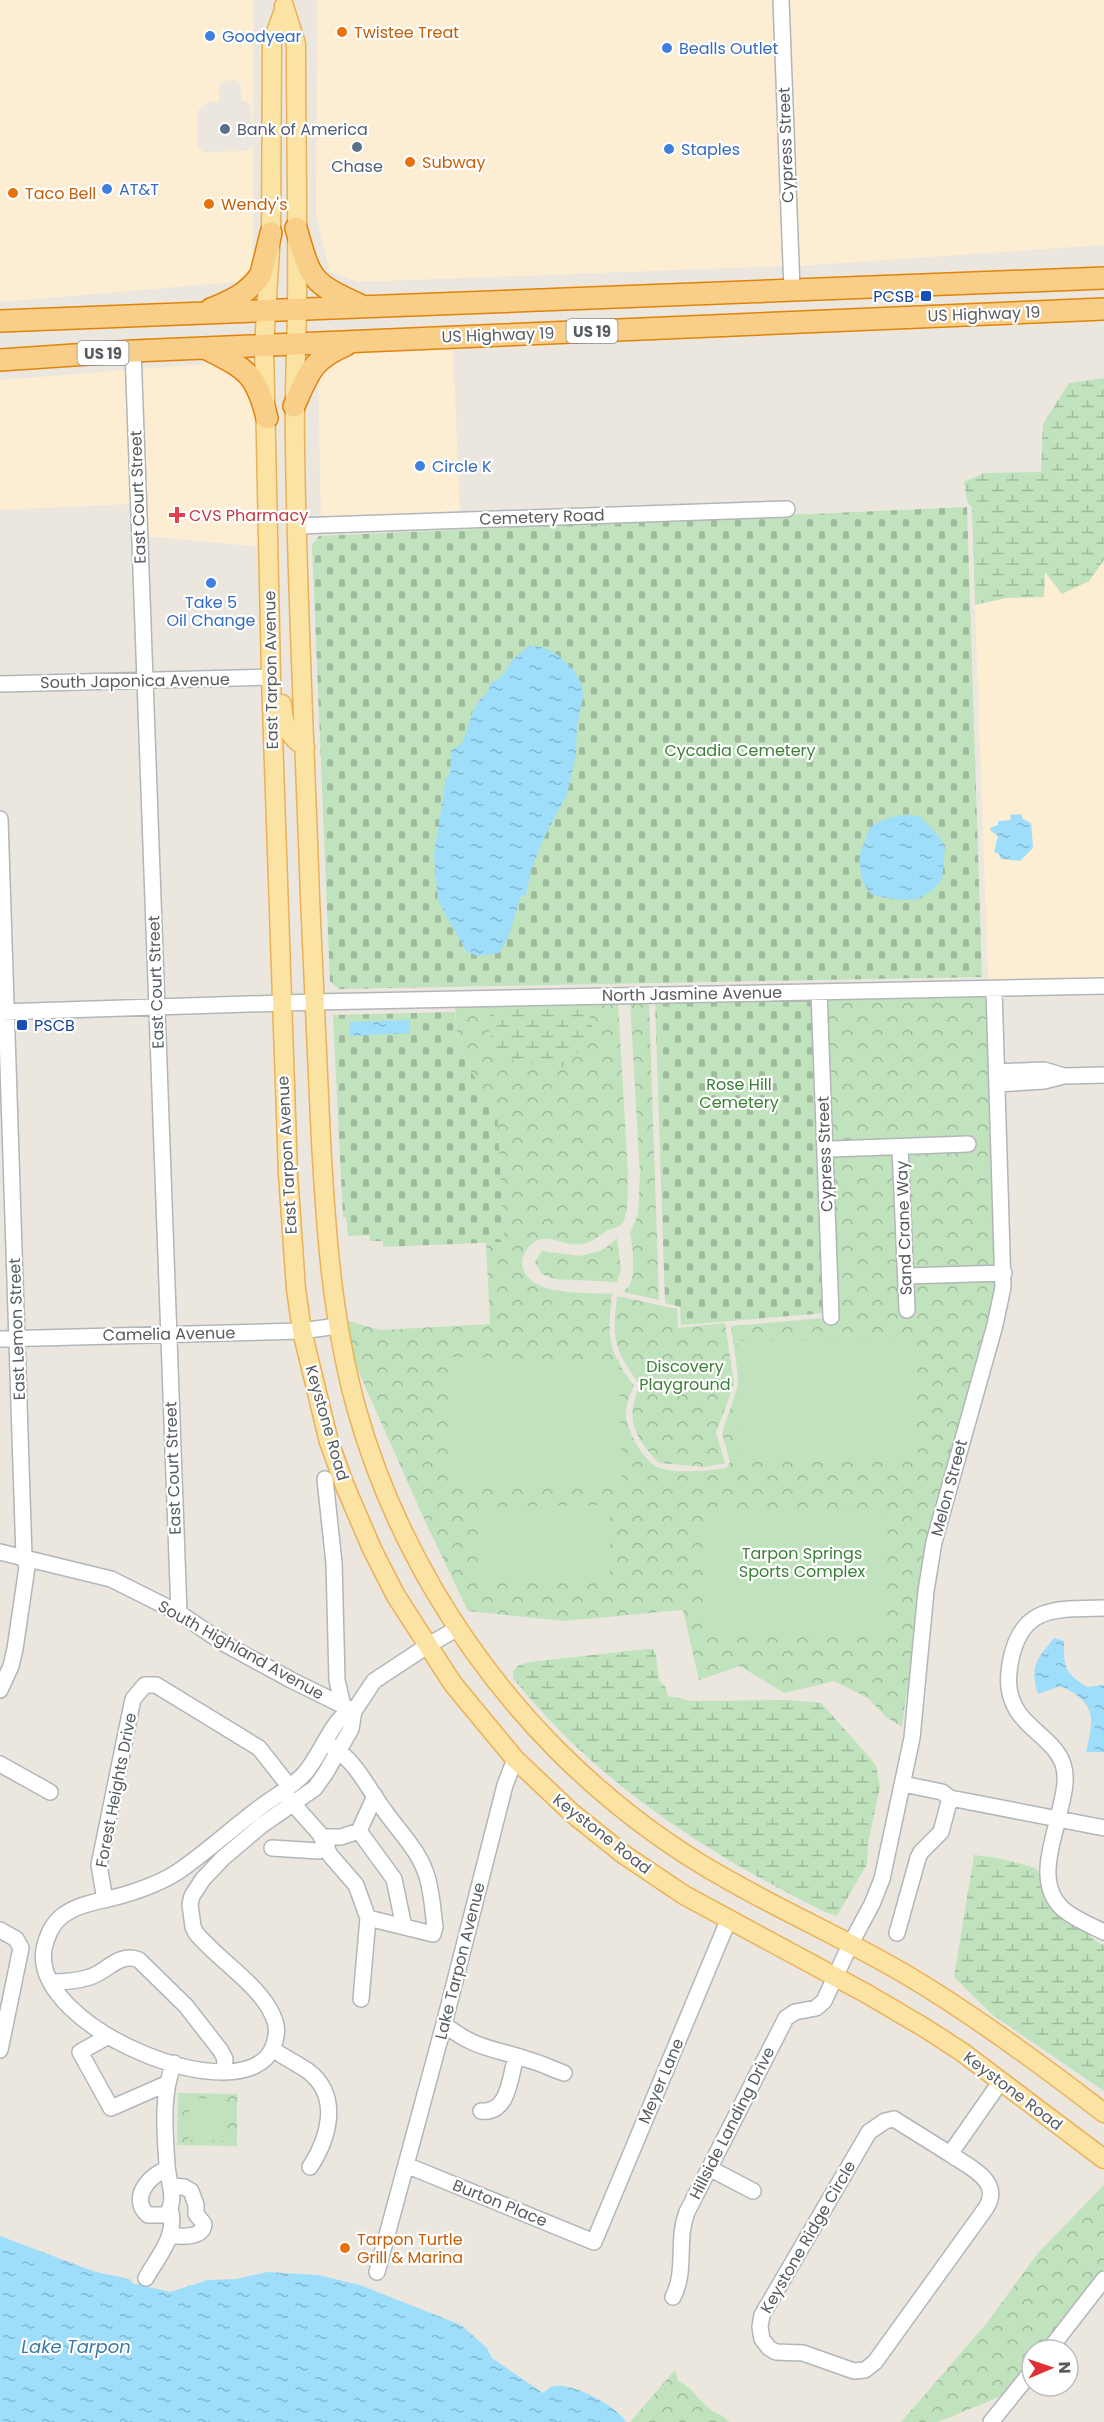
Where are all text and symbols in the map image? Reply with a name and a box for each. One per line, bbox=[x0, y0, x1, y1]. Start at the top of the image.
place label: Twistee Treat bbox=[354, 21, 459, 44]
place label: Goodyear bbox=[222, 25, 301, 48]
marker: Twistee Treat bbox=[335, 25, 349, 39]
marker: Goodyear bbox=[203, 29, 217, 43]
place label: Bealls Outlet bbox=[679, 37, 779, 60]
marker: Bealls Outlet bbox=[660, 41, 674, 55]
street label: Cypress Street bbox=[772, 87, 800, 203]
place label: Bank of America bbox=[237, 118, 368, 141]
marker: Bank of America bbox=[218, 122, 232, 136]
place label: Staples bbox=[681, 138, 740, 161]
marker: Chase bbox=[350, 140, 364, 154]
marker: Staples bbox=[662, 142, 676, 156]
place label: Subway bbox=[422, 151, 485, 174]
place label: Chase bbox=[331, 155, 383, 178]
marker: Subway bbox=[403, 155, 417, 169]
place label: AT&T bbox=[119, 178, 159, 201]
place label: Taco Bell bbox=[25, 182, 96, 205]
marker: AT&T bbox=[100, 182, 114, 196]
marker: Taco Bell bbox=[6, 186, 20, 200]
place label: Wendy's bbox=[221, 193, 288, 216]
marker: Wendy's bbox=[202, 197, 216, 211]
place label: PCSB bbox=[873, 285, 914, 308]
marker: PCSB bbox=[919, 289, 933, 303]
street label: US Highway 19 bbox=[927, 301, 1041, 327]
road number: US 19 bbox=[566, 319, 618, 343]
street label: US Highway 19 bbox=[441, 322, 555, 348]
road number: US 19 bbox=[78, 341, 128, 365]
street label: East Court Street bbox=[124, 430, 152, 564]
place label: Circle K bbox=[432, 455, 492, 478]
marker: Circle K bbox=[413, 459, 427, 473]
street label: Cemetery Road bbox=[479, 503, 605, 531]
place label: CVS Pharmacy bbox=[189, 504, 308, 527]
marker: CVS Pharmacy bbox=[170, 508, 184, 522]
marker: Take 5 Oil Change bbox=[204, 576, 218, 590]
street label: East Tarpon Avenue bbox=[258, 590, 284, 749]
place label: Take 5 Oil Change bbox=[166, 591, 256, 632]
street label: South Japonica Avenue bbox=[40, 668, 230, 694]
park label: Cycadia Cemetery bbox=[664, 739, 816, 762]
street label: East Court Street bbox=[142, 915, 170, 1049]
street label: North Jasmine Avenue bbox=[602, 981, 782, 1007]
place label: PSCB bbox=[34, 1014, 75, 1037]
marker: PSCB bbox=[15, 1018, 29, 1032]
park label: Rose Hill Cemetery bbox=[699, 1073, 779, 1114]
street label: East Tarpon Avenue bbox=[271, 1075, 303, 1235]
street label: Cypress Street bbox=[811, 1096, 839, 1212]
street label: Sand Crane Way bbox=[890, 1160, 918, 1296]
street label: East Lemon Street bbox=[3, 1257, 31, 1401]
street label: Camelia Avenue bbox=[103, 1321, 236, 1347]
park label: Discovery Playground bbox=[639, 1355, 731, 1396]
street label: Keystone Road bbox=[300, 1363, 354, 1483]
street label: East Court Street bbox=[159, 1401, 187, 1535]
street label: Melon Street bbox=[925, 1437, 973, 1539]
park label: Tarpon Springs Sports Complex bbox=[739, 1542, 865, 1583]
street label: South Highland Avenue bbox=[154, 1595, 328, 1705]
street label: Forest Heights Drive bbox=[90, 1711, 142, 1869]
street label: Keystone Road bbox=[548, 1788, 656, 1880]
street label: Lake Tarpon Avenue bbox=[429, 1880, 491, 2042]
street label: Meyer Lane bbox=[633, 2035, 689, 2127]
street label: Hillside Landing Drive bbox=[684, 2043, 780, 2203]
street label: Keystone Road bbox=[959, 2046, 1067, 2136]
street label: Keystone Ridge Circle bbox=[755, 2156, 861, 2318]
street label: Burton Place bbox=[449, 2174, 551, 2232]
place label: Tarpon Turtle Grill & Marina bbox=[357, 2228, 463, 2269]
marker: Tarpon Turtle Grill & Marina bbox=[338, 2241, 352, 2255]
water label: Lake Tarpon bbox=[21, 2334, 131, 2359]
north arrow bbox=[1020, 2338, 1080, 2398]
text: N bbox=[1053, 2361, 1076, 2374]

